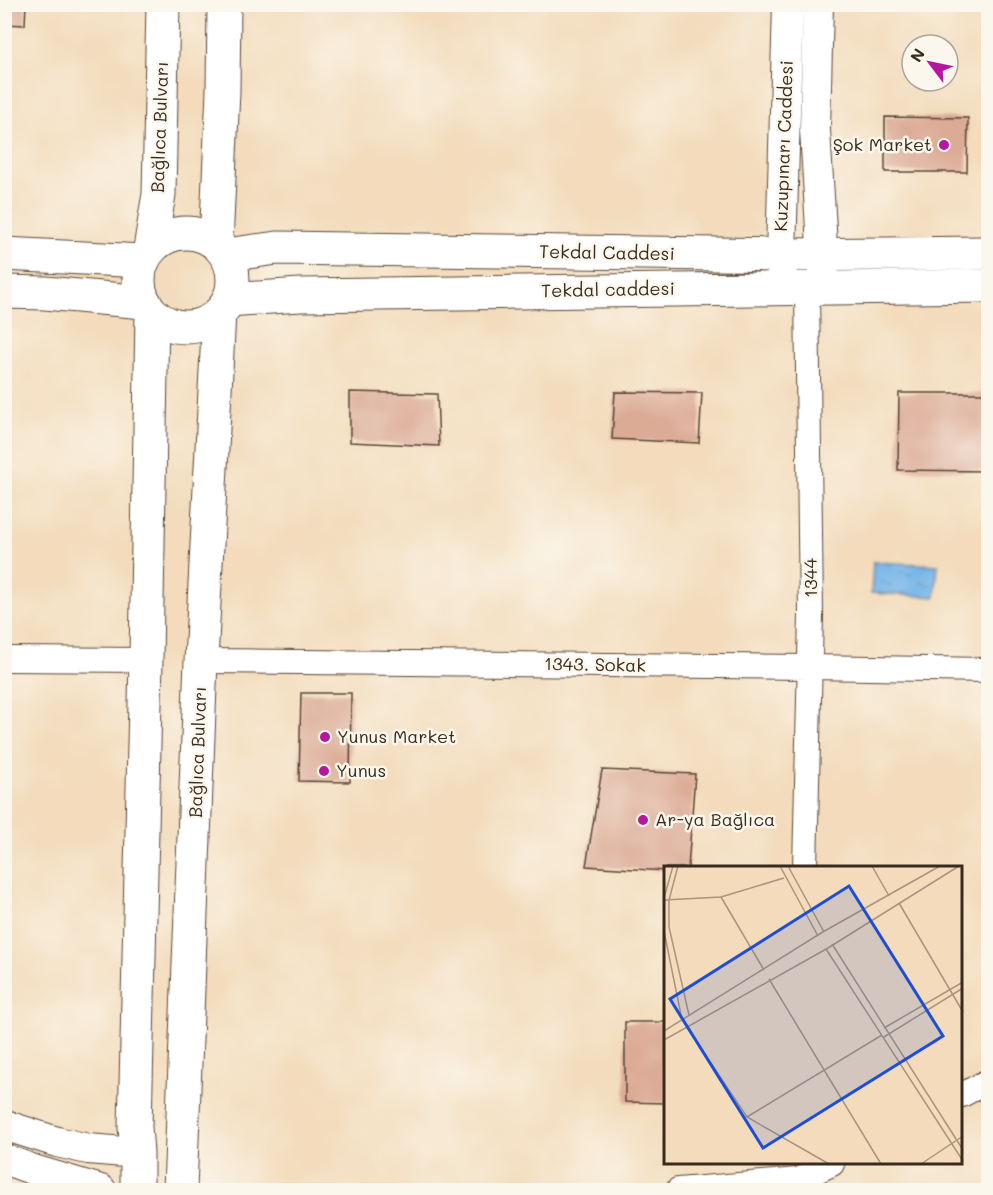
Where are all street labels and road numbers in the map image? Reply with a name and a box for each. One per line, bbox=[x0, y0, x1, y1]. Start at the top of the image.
street label: Kuzupınarı Caddesi bbox=[768, 60, 798, 232]
street label: Bağlıca Bulvarı bbox=[145, 61, 173, 193]
street label: Tekdal Caddesi bbox=[539, 239, 675, 265]
street label: Tekdal caddesi bbox=[541, 276, 675, 302]
street label: 1344 bbox=[798, 558, 822, 598]
street label: 1343. Sokak bbox=[544, 651, 646, 677]
street label: Bağlıca Bulvarı bbox=[183, 686, 211, 818]

